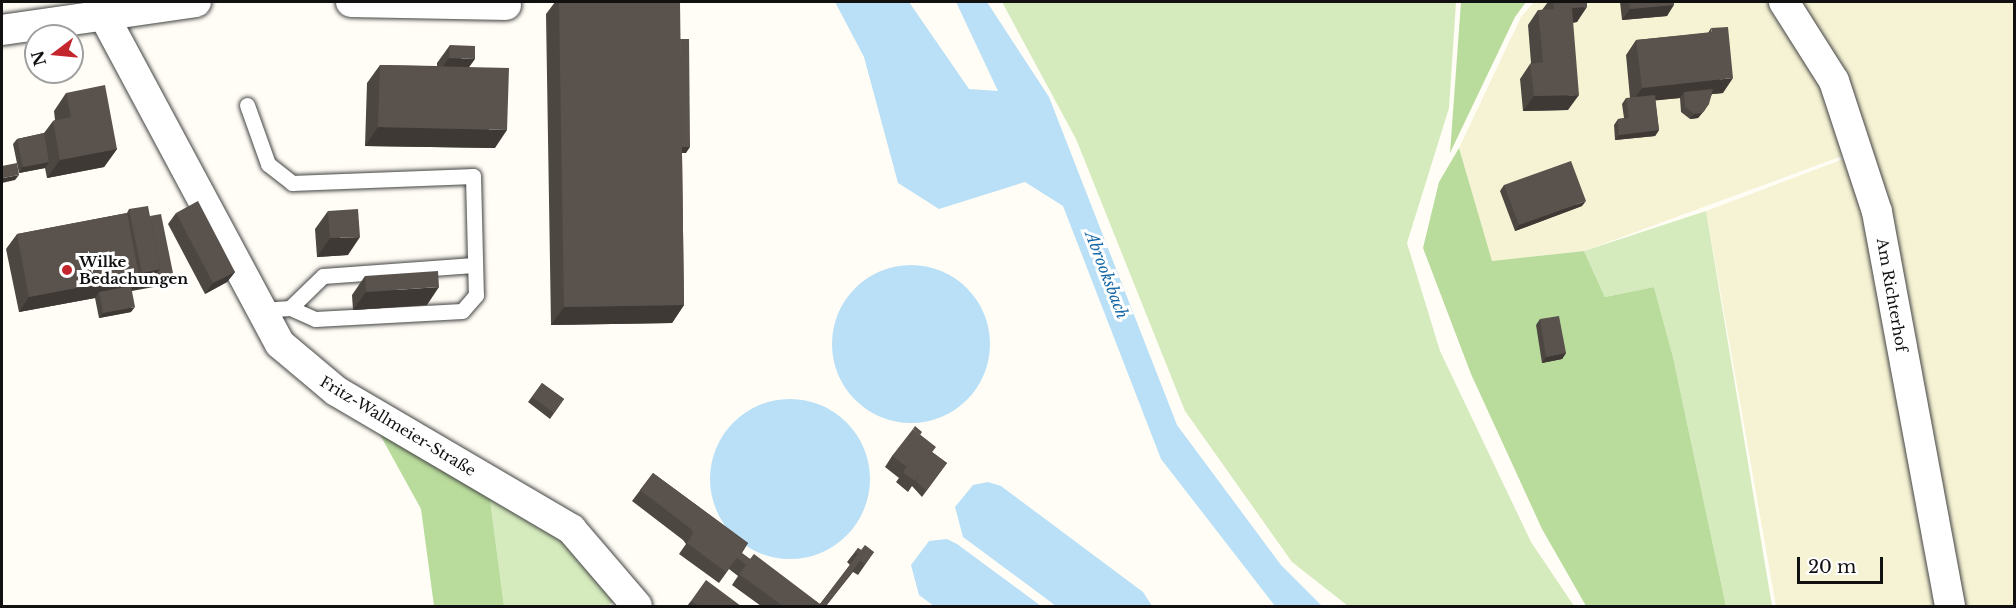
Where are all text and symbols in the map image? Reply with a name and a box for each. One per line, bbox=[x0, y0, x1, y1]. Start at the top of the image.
north arrow bbox=[24, 24, 84, 84]
text: N bbox=[27, 48, 50, 68]
water label: Abrooksbach bbox=[1082, 229, 1132, 321]
street label: Am Richterhof bbox=[1873, 237, 1911, 353]
place label: Wilke Bedachungen bbox=[79, 252, 188, 287]
marker: Wilke Bedachungen bbox=[60, 263, 74, 277]
street label: Fritz-Wallmeier-Straße bbox=[317, 372, 479, 480]
scale bar bbox=[1800, 545, 1886, 583]
text: 20 m bbox=[1808, 556, 1856, 578]

